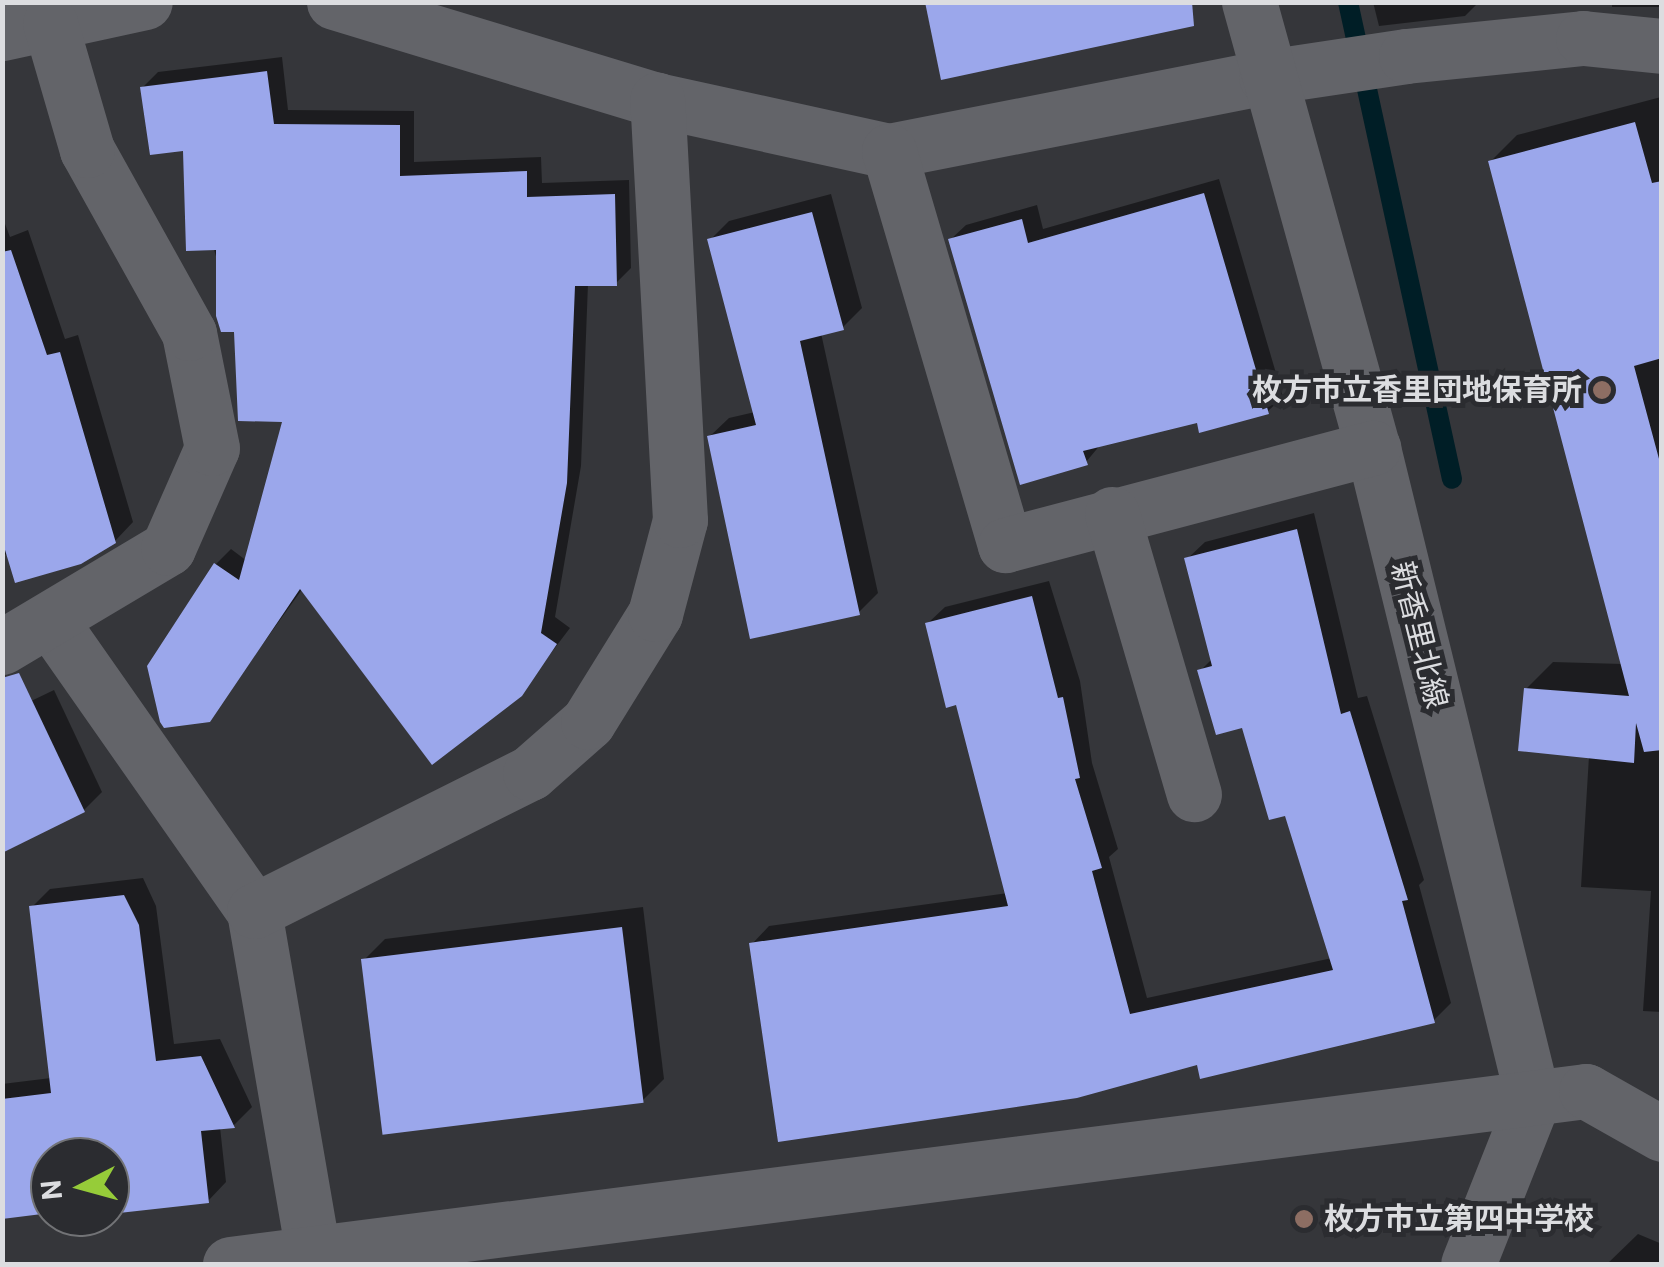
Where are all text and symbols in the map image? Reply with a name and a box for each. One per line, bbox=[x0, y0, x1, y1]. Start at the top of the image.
place label: 枚方市立香里団地保育所 bbox=[1252, 372, 1582, 408]
marker: 枚方市立香里団地保育所 bbox=[1591, 379, 1613, 401]
street label: 新香里北線 bbox=[1383, 558, 1455, 712]
north arrow bbox=[30, 1137, 130, 1237]
text: N bbox=[34, 1178, 69, 1202]
place label: 枚方市立第四中学校 bbox=[1324, 1201, 1594, 1237]
marker: 枚方市立第四中学校 bbox=[1293, 1208, 1315, 1230]

